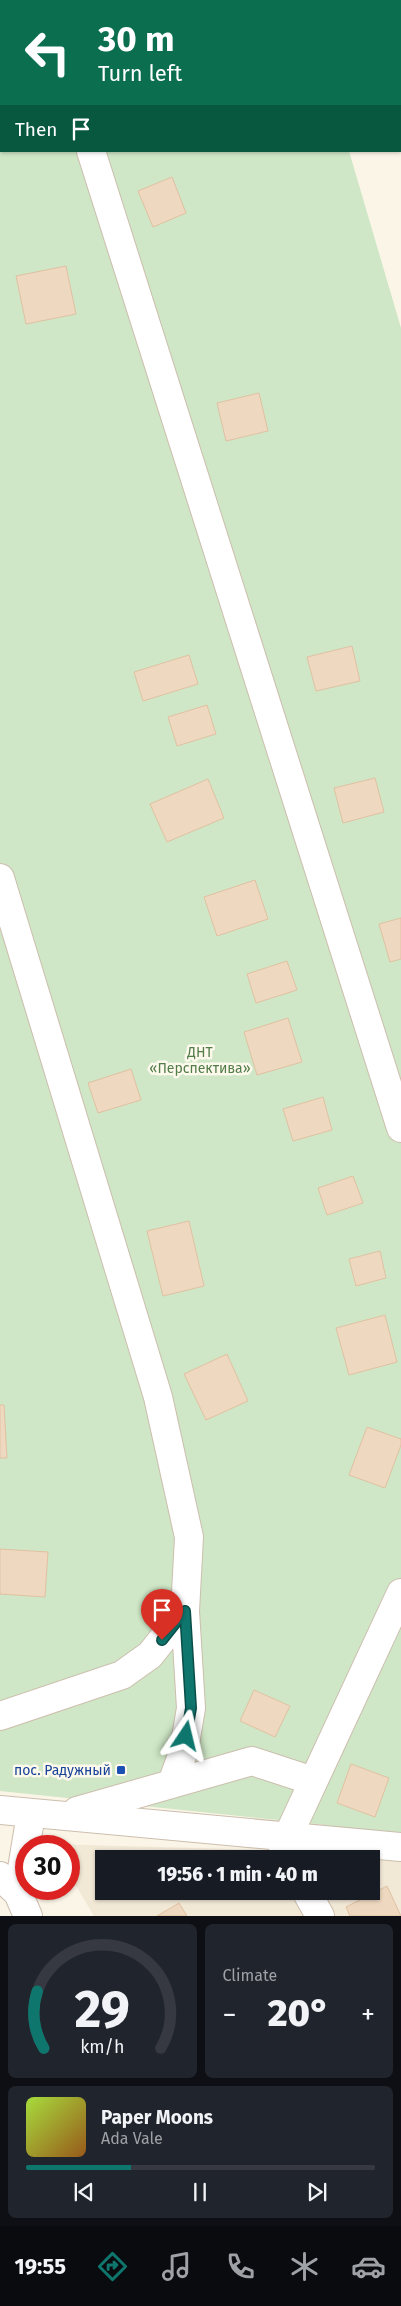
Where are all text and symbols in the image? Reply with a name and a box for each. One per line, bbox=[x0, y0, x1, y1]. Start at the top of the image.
text: 30 m bbox=[98, 18, 175, 60]
icon: left bbox=[15, 20, 80, 85]
text: Turn left bbox=[98, 60, 182, 87]
icon: arrive bbox=[67, 115, 95, 143]
text: Then bbox=[15, 118, 57, 141]
park label: ДНТ «Перспектива» bbox=[149, 1044, 251, 1077]
pin bbox=[141, 1589, 183, 1640]
icon: arrive bbox=[148, 1596, 176, 1624]
position arrow bbox=[159, 1709, 211, 1761]
place label: пос. Радужный bbox=[14, 1762, 111, 1779]
marker: пос. Радужный bbox=[115, 1764, 127, 1776]
speed limit sign: 30 bbox=[15, 1835, 80, 1900]
text: 19:56 · 1 min · 40 m bbox=[157, 1863, 318, 1886]
text: Climate bbox=[223, 1966, 277, 1985]
text: 29 bbox=[75, 1978, 130, 2041]
text: 20° bbox=[268, 1990, 330, 2036]
text: − bbox=[223, 1998, 237, 2031]
text: + bbox=[361, 1998, 375, 2031]
text: km/h bbox=[80, 2036, 124, 2058]
text: Paper Moons bbox=[101, 2106, 213, 2129]
text: Ada Vale bbox=[101, 2129, 163, 2148]
icon: previous bbox=[70, 2178, 98, 2206]
icon: pause bbox=[186, 2178, 214, 2206]
icon: next bbox=[303, 2178, 331, 2206]
icon: directions bbox=[95, 2249, 130, 2284]
icon: music bbox=[159, 2249, 194, 2284]
icon: phone bbox=[223, 2249, 258, 2284]
icon: climate bbox=[287, 2249, 322, 2284]
icon: car bbox=[351, 2249, 386, 2284]
text: 19:55 bbox=[15, 2253, 66, 2280]

